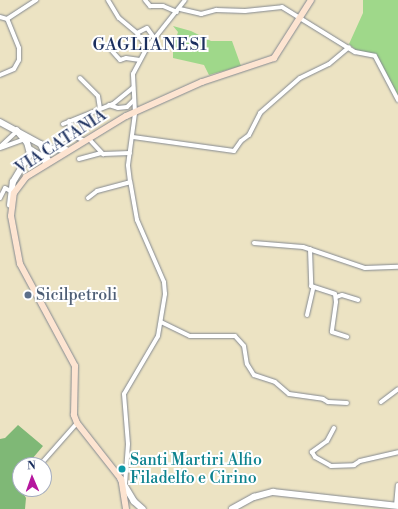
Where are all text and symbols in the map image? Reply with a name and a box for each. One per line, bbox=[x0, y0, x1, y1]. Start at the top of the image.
district label: GAGLIANESI bbox=[92, 36, 208, 56]
street label: VIA CATANIA bbox=[12, 105, 110, 179]
place label: Sicilpetroli bbox=[36, 285, 117, 305]
marker: Sicilpetroli bbox=[23, 290, 33, 300]
place label: Santi Martiri Alfio Filadelfo e Cirino bbox=[130, 450, 262, 488]
north arrow bbox=[12, 457, 52, 497]
text: N bbox=[27, 459, 36, 473]
marker: Santi Martiri Alfio Filadelfo e Cirino bbox=[117, 464, 127, 474]

